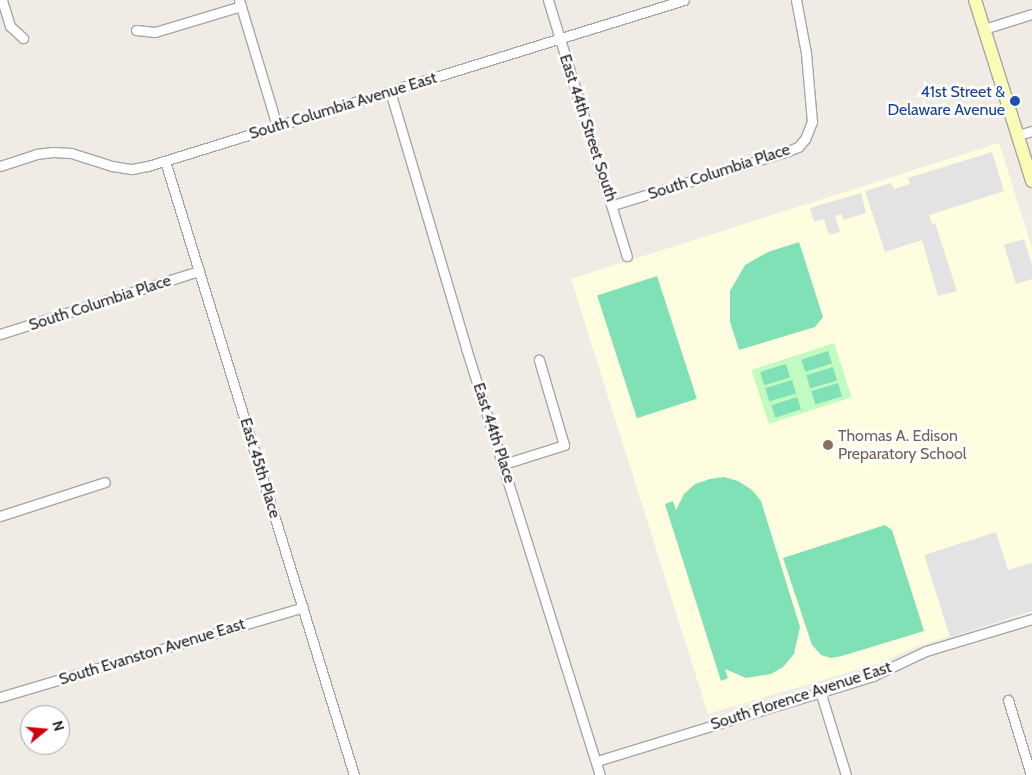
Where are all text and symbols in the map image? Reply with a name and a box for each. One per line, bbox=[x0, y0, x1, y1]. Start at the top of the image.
street label: East 44th Street South bbox=[555, 52, 621, 204]
street label: South Columbia Avenue East bbox=[247, 68, 439, 144]
place label: 41st Street & Delaware Avenue bbox=[887, 82, 1005, 120]
marker: 41st Street & Delaware Avenue bbox=[1009, 95, 1021, 107]
street label: South Columbia Place bbox=[646, 140, 792, 204]
street label: South Columbia Place bbox=[27, 271, 173, 335]
street label: East 44th Place bbox=[469, 380, 519, 486]
street label: East 45th Place bbox=[236, 416, 284, 520]
place label: Thomas A. Edison Preparatory School bbox=[838, 426, 967, 464]
marker: Thomas A. Edison Preparatory School bbox=[822, 439, 834, 451]
street label: South Evanston Avenue East bbox=[57, 615, 247, 689]
street label: South Florence Avenue East bbox=[708, 658, 894, 734]
north arrow bbox=[20, 705, 70, 755]
text: N bbox=[48, 719, 68, 733]

